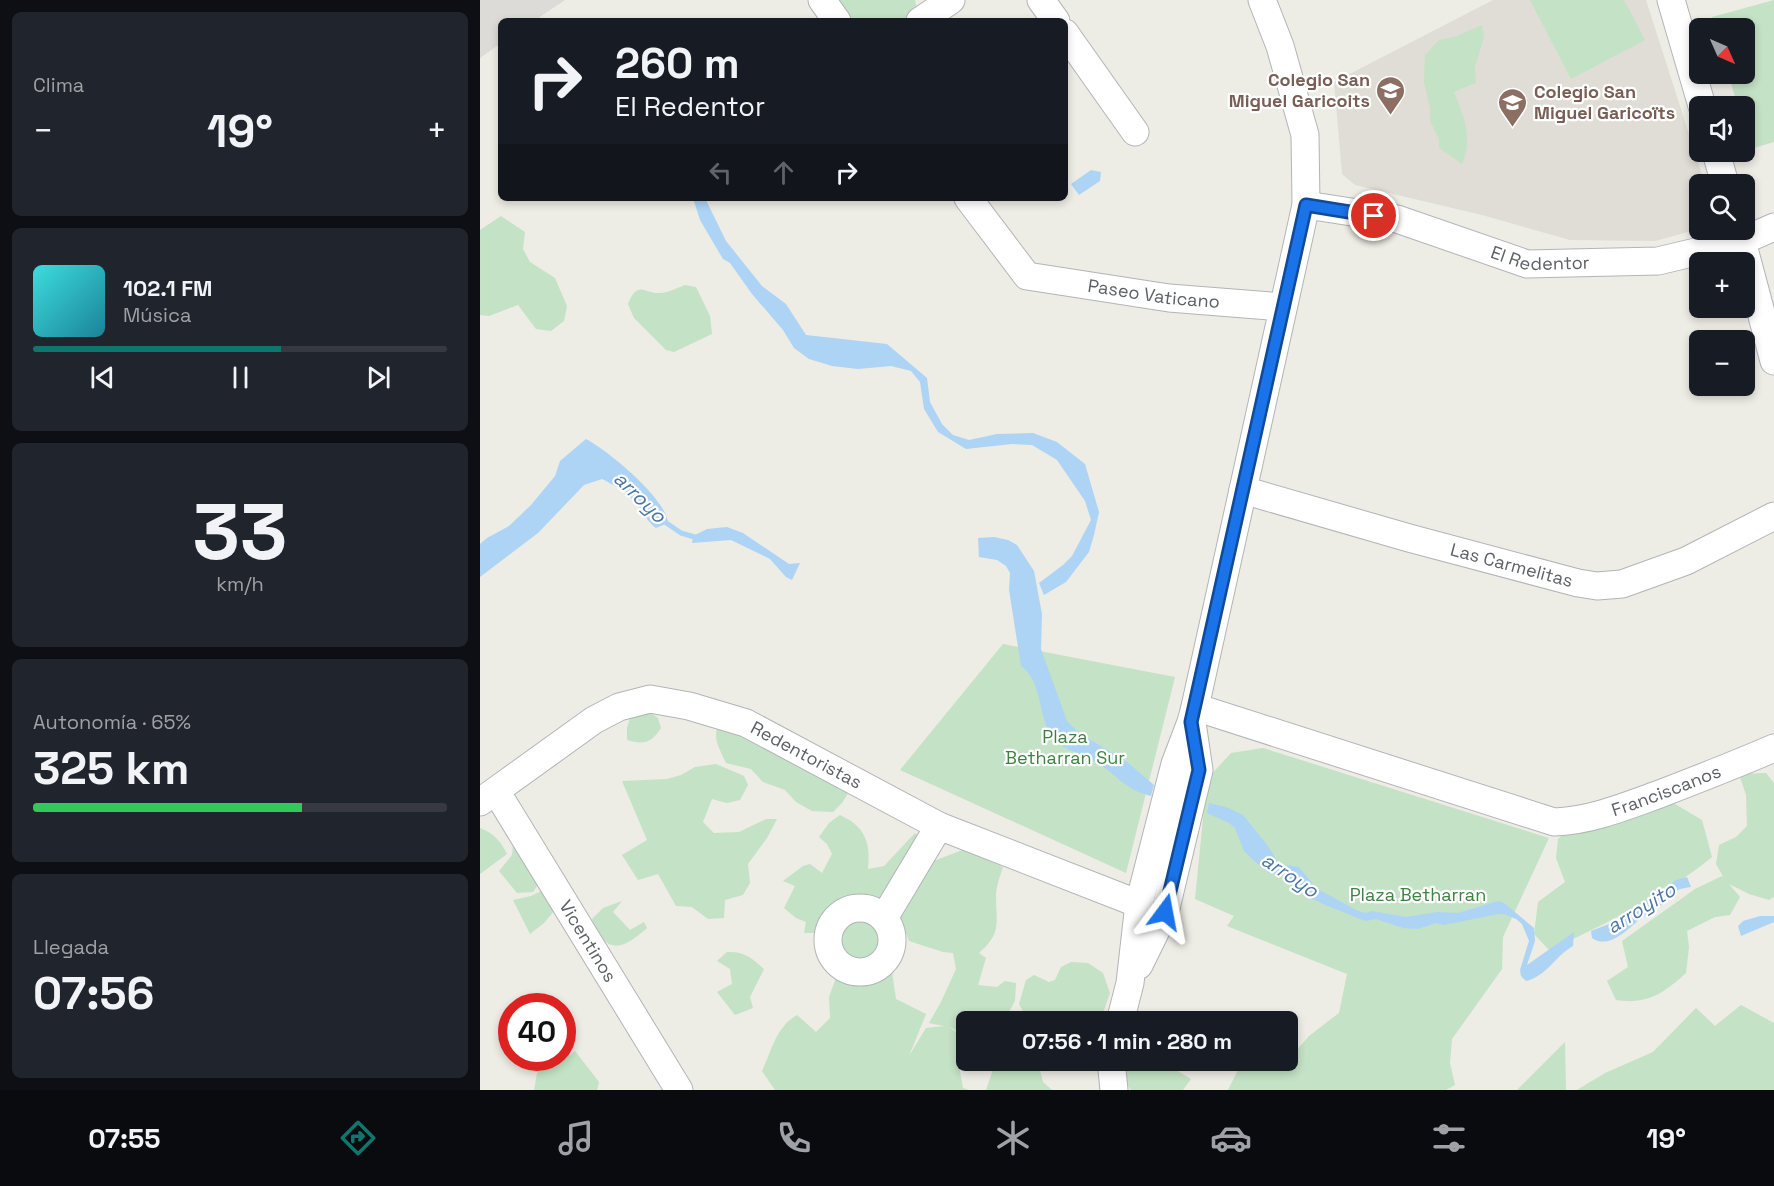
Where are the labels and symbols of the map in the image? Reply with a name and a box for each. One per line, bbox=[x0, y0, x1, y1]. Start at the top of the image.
north arrow bbox=[1689, 18, 1755, 84]
place label: Colegio San Miguel Garicoits bbox=[1229, 68, 1370, 112]
school or university icon: Colegio San Miguel Garicoits bbox=[1375, 74, 1407, 116]
place label: Colegio San Miguel Garicoïts bbox=[1534, 80, 1675, 124]
school or university icon: Colegio San Miguel Garicoïts bbox=[1497, 86, 1529, 128]
pin bbox=[1348, 190, 1399, 241]
street label: El Redentor bbox=[1488, 240, 1590, 276]
street label: Paseo Vaticano bbox=[1086, 274, 1221, 313]
water label: arroyo bbox=[608, 466, 672, 529]
street label: Las Carmelitas bbox=[1448, 538, 1576, 592]
street label: Redentoristas bbox=[747, 716, 866, 794]
park label: Plaza Betharran Sur bbox=[1005, 725, 1125, 769]
street label: Franciscanos bbox=[1609, 759, 1724, 821]
water label: arroyo bbox=[1257, 847, 1324, 904]
water label: arroyito bbox=[1601, 876, 1681, 939]
position arrow bbox=[1133, 880, 1197, 944]
park label: Plaza Betharran bbox=[1350, 883, 1486, 906]
street label: Vicentinos bbox=[554, 896, 622, 986]
speed limit sign: 40 bbox=[498, 993, 576, 1071]

